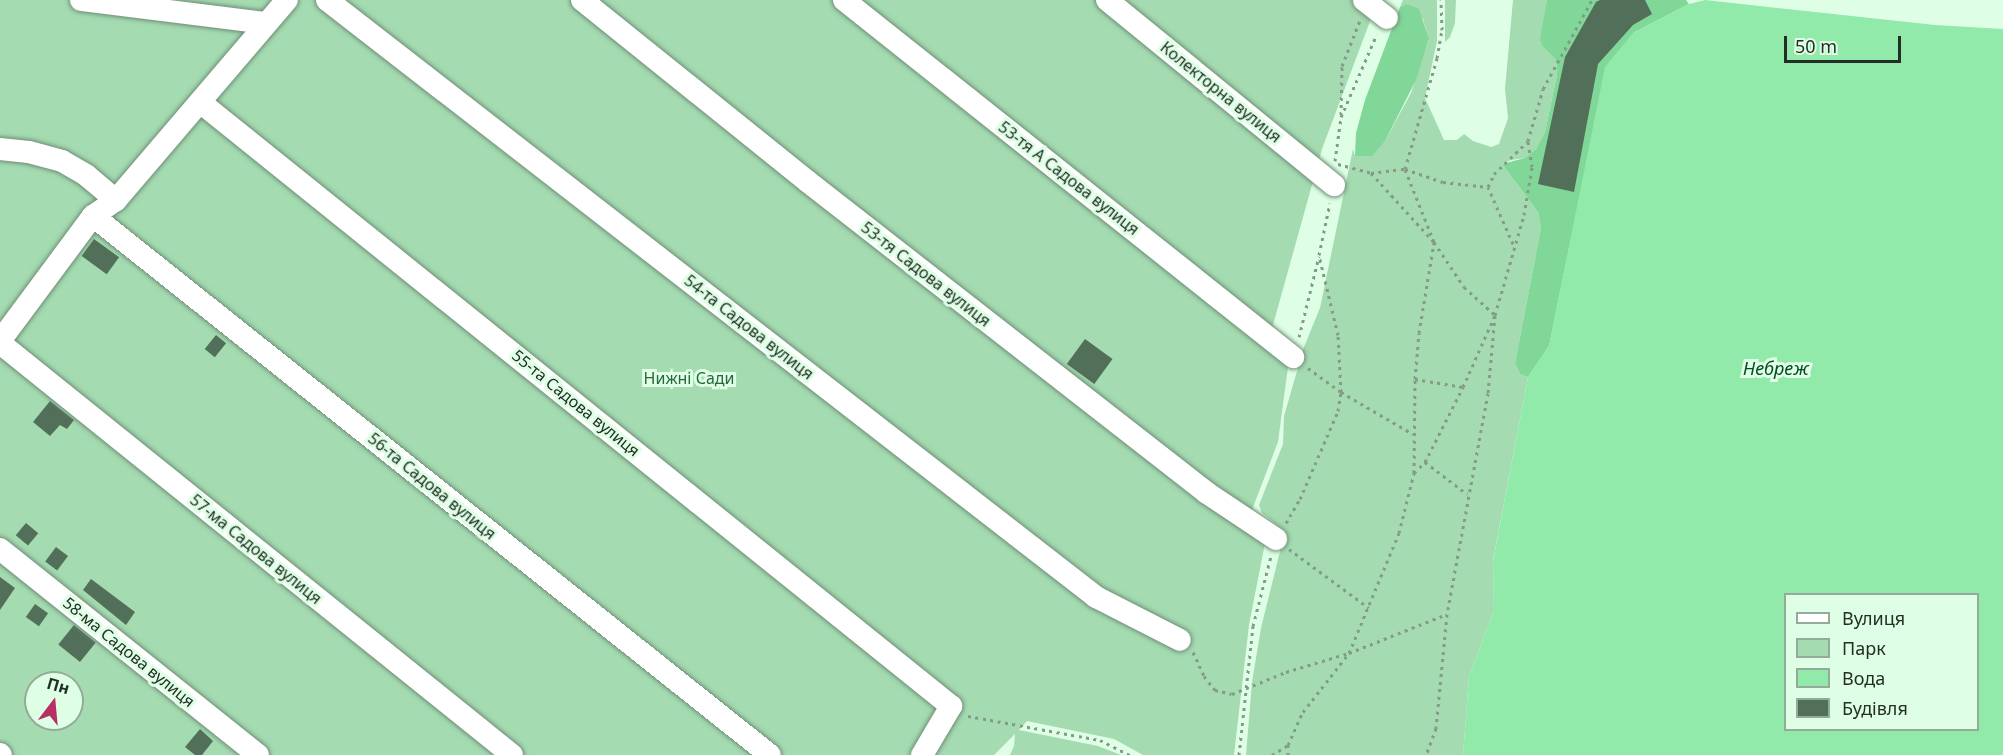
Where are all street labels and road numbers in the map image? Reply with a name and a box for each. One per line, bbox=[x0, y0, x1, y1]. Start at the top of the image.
street label: Колекторна вулиця bbox=[1157, 37, 1285, 147]
street label: 53-тя А Садова вулиця bbox=[995, 117, 1143, 239]
street label: 53-тя Садова вулиця bbox=[857, 218, 995, 330]
street label: 54-та Садова вулиця bbox=[681, 271, 817, 383]
street label: 55-та Садова вулиця bbox=[508, 346, 644, 460]
street label: 56-та Садова вулиця bbox=[364, 429, 500, 543]
street label: 57-ма Садова вулиця bbox=[186, 490, 326, 608]
street label: 58-ма Садова вулиця bbox=[59, 593, 199, 711]

